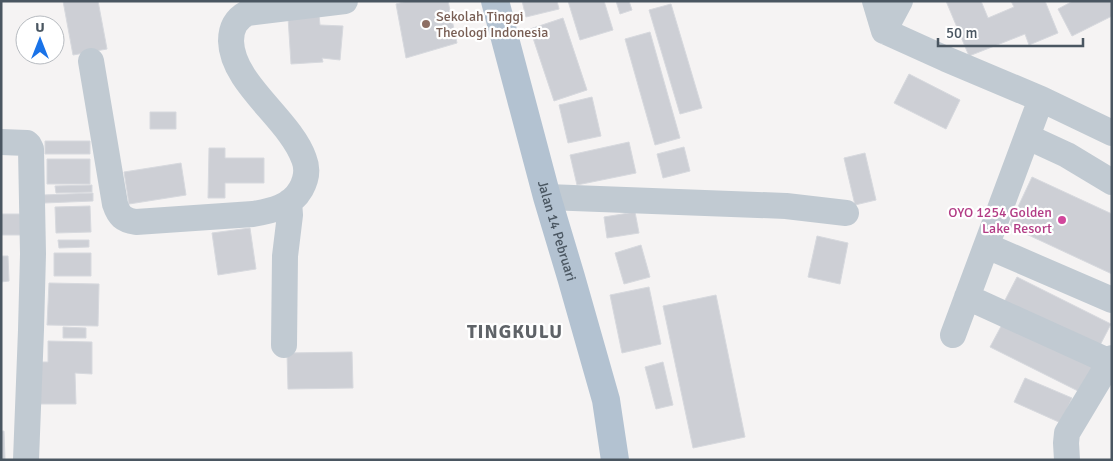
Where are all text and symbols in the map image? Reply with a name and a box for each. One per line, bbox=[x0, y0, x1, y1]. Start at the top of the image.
place label: Sekolah Tinggi Theologi Indonesia bbox=[436, 8, 548, 41]
north arrow bbox=[15, 15, 65, 65]
scale bar bbox=[938, 15, 1083, 47]
marker: Sekolah Tinggi Theologi Indonesia bbox=[420, 18, 432, 30]
text: U bbox=[35, 19, 45, 36]
text: 50 m bbox=[946, 24, 977, 42]
street label: Jalan 14 Pebruari bbox=[534, 179, 580, 283]
place label: OYO 1254 Golden Lake Resort bbox=[948, 204, 1052, 237]
marker: OYO 1254 Golden Lake Resort bbox=[1056, 214, 1068, 226]
district label: TINGKULU bbox=[467, 320, 563, 344]

